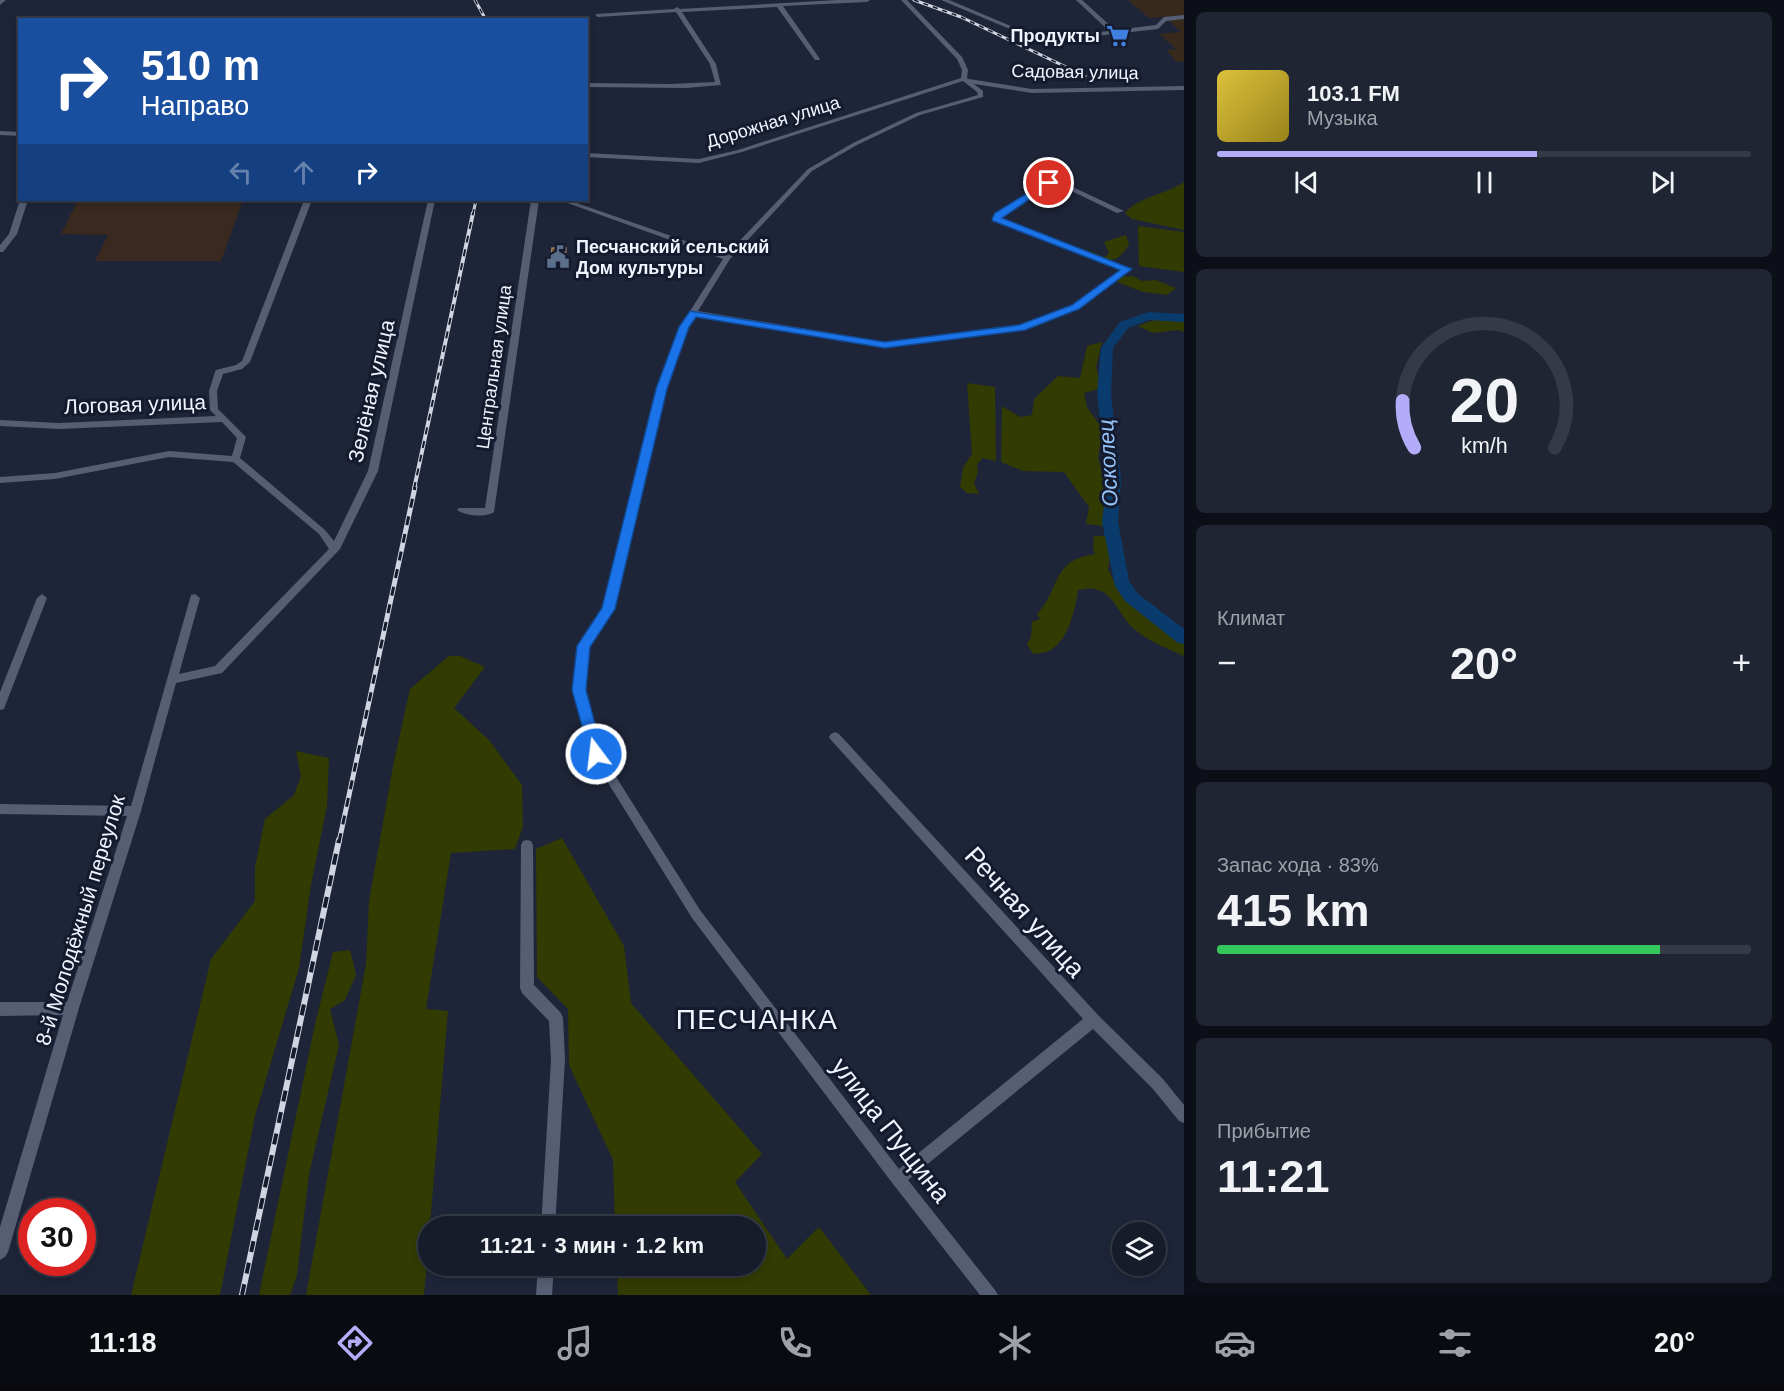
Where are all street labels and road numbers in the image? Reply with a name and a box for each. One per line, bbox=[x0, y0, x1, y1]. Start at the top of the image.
street label: Садовая улица bbox=[1011, 61, 1140, 83]
street label: Дорожная улица bbox=[704, 92, 843, 152]
street label: Центральная улица bbox=[473, 283, 516, 450]
street label: Зелёная улица bbox=[343, 317, 399, 465]
street label: Логовая улица bbox=[64, 390, 207, 418]
street label: 8-й Молодёжный переулок bbox=[31, 791, 129, 1048]
street label: Речная улица bbox=[959, 841, 1092, 984]
street label: улица Пущина bbox=[825, 1052, 957, 1209]

